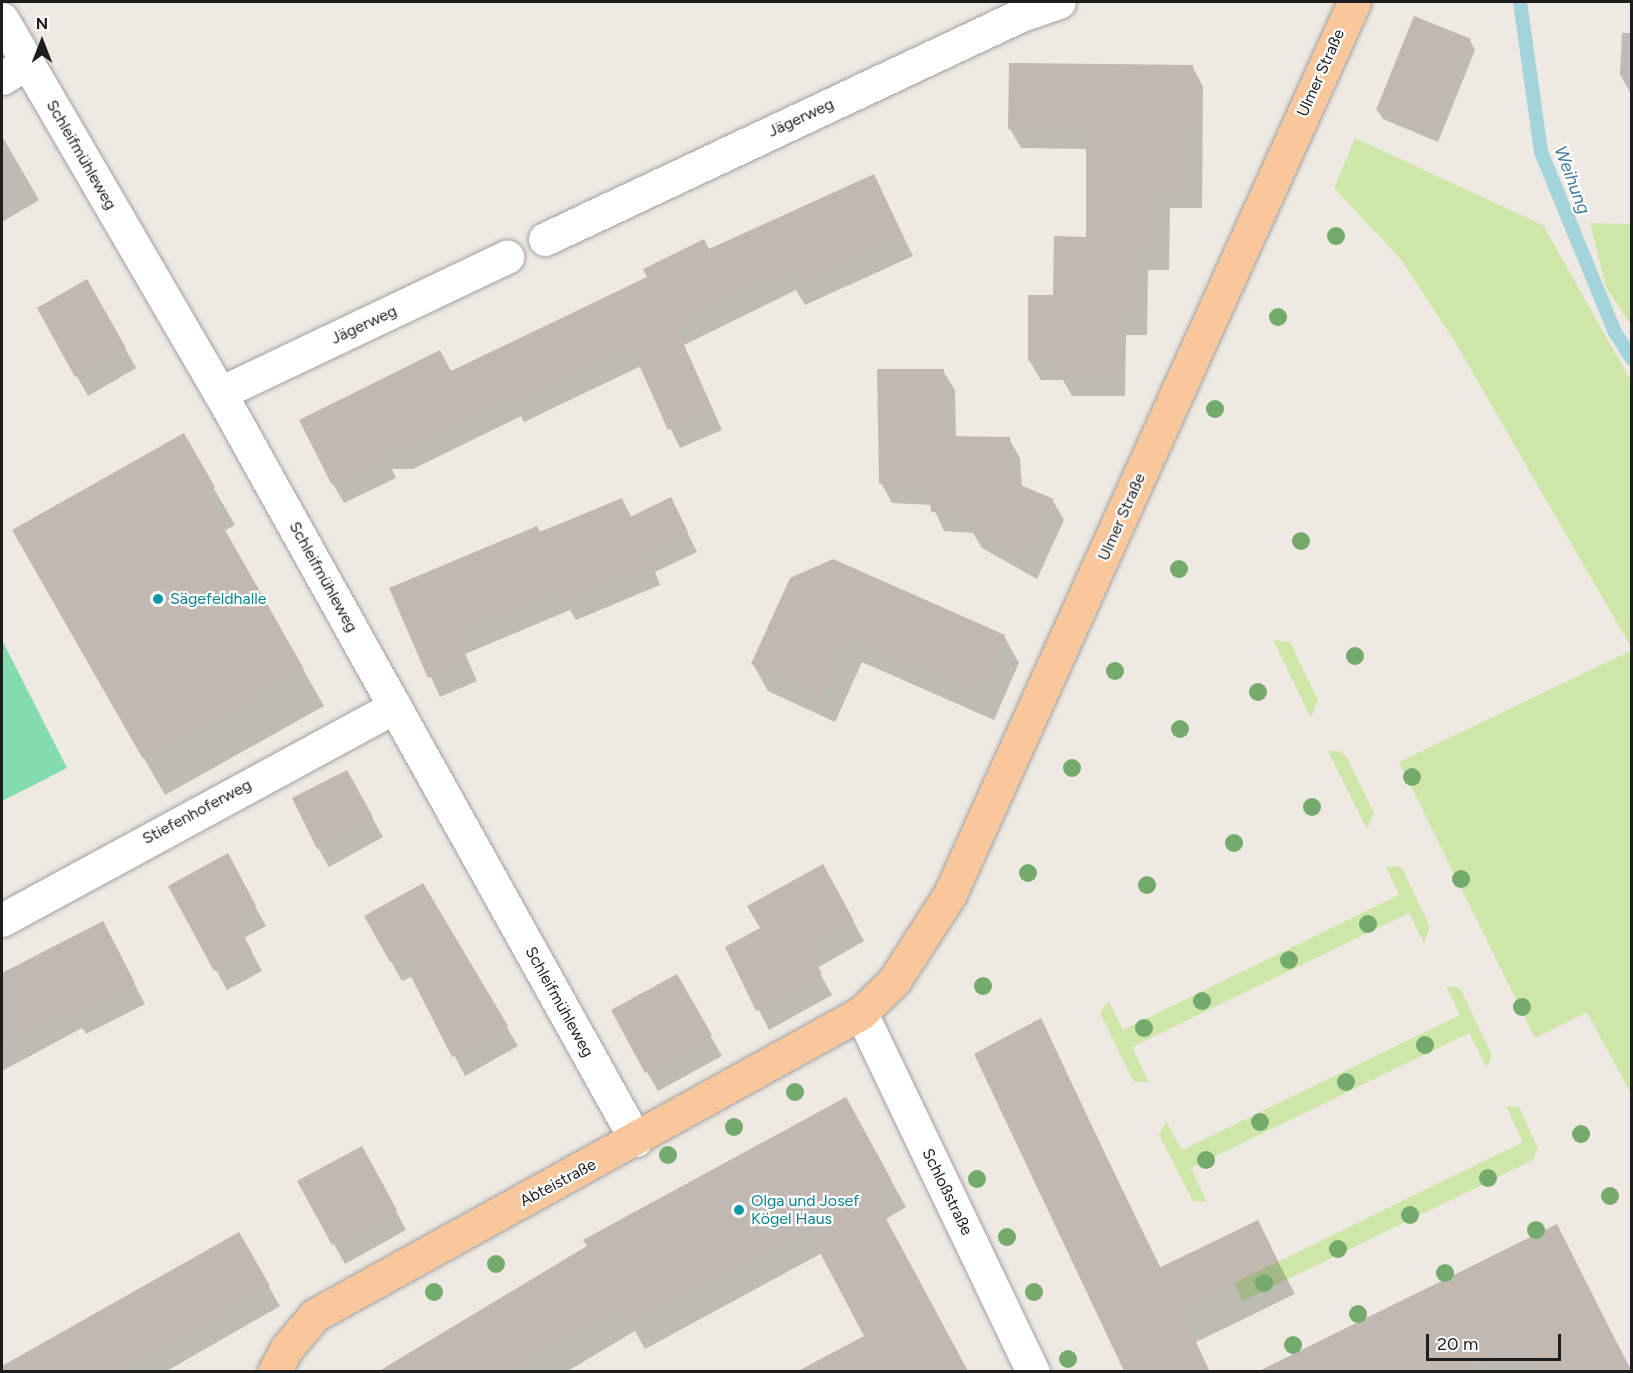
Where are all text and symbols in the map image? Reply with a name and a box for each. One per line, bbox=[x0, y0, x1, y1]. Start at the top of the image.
north arrow bbox=[12, 12, 72, 72]
text: N bbox=[36, 14, 48, 33]
street label: Ulmer Straße bbox=[1293, 26, 1349, 120]
street label: Jägerweg bbox=[765, 94, 837, 142]
street label: Schleifmühleweg bbox=[42, 97, 120, 213]
water label: Weihung bbox=[1549, 143, 1595, 217]
street label: Jägerweg bbox=[328, 301, 400, 349]
street label: Ulmer Straße bbox=[1094, 470, 1150, 564]
street label: Schleifmühleweg bbox=[285, 518, 361, 636]
place label: Sägefeldhalle bbox=[170, 589, 266, 609]
marker: Sägefeldhalle bbox=[151, 592, 165, 606]
street label: Stiefenhoferweg bbox=[139, 775, 255, 849]
street label: Schleifmühleweg bbox=[521, 943, 597, 1061]
street label: Schloßstraße bbox=[918, 1146, 976, 1238]
street label: Abteistraße bbox=[517, 1155, 599, 1211]
place label: Olga und Josef Kögel Haus bbox=[751, 1191, 859, 1229]
marker: Olga und Josef Kögel Haus bbox=[732, 1203, 746, 1217]
scale bar bbox=[1429, 1322, 1564, 1360]
text: 20 m bbox=[1437, 1333, 1478, 1355]

